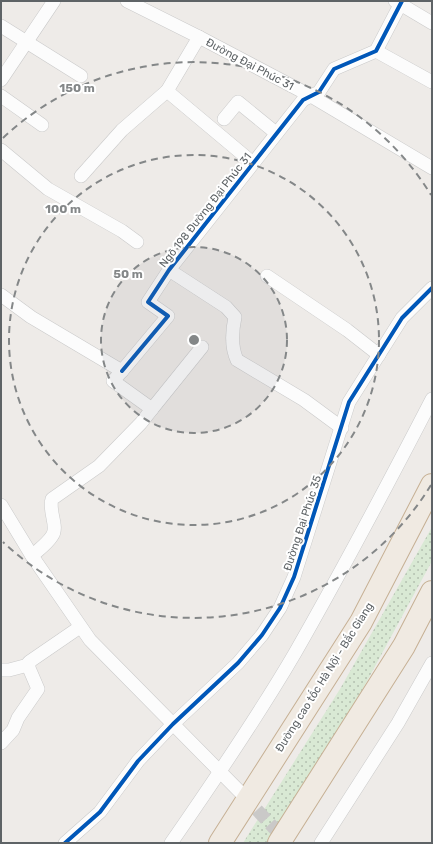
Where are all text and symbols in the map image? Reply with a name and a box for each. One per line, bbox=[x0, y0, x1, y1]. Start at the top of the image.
street label: Đường Đại Phúc 31 bbox=[204, 36, 296, 93]
text: 150 m bbox=[59, 81, 95, 95]
street label: Ngõ 198 Đường Đại Phúc 31 bbox=[157, 150, 254, 270]
text: 100 m bbox=[45, 202, 81, 216]
text: 50 m bbox=[113, 267, 143, 281]
centre of rings bbox=[187, 333, 201, 347]
street label: Đường Đại Phúc 35 bbox=[281, 473, 324, 573]
street label: Đường cao tốc Hà Nội - Bắc Giang bbox=[272, 599, 376, 754]

